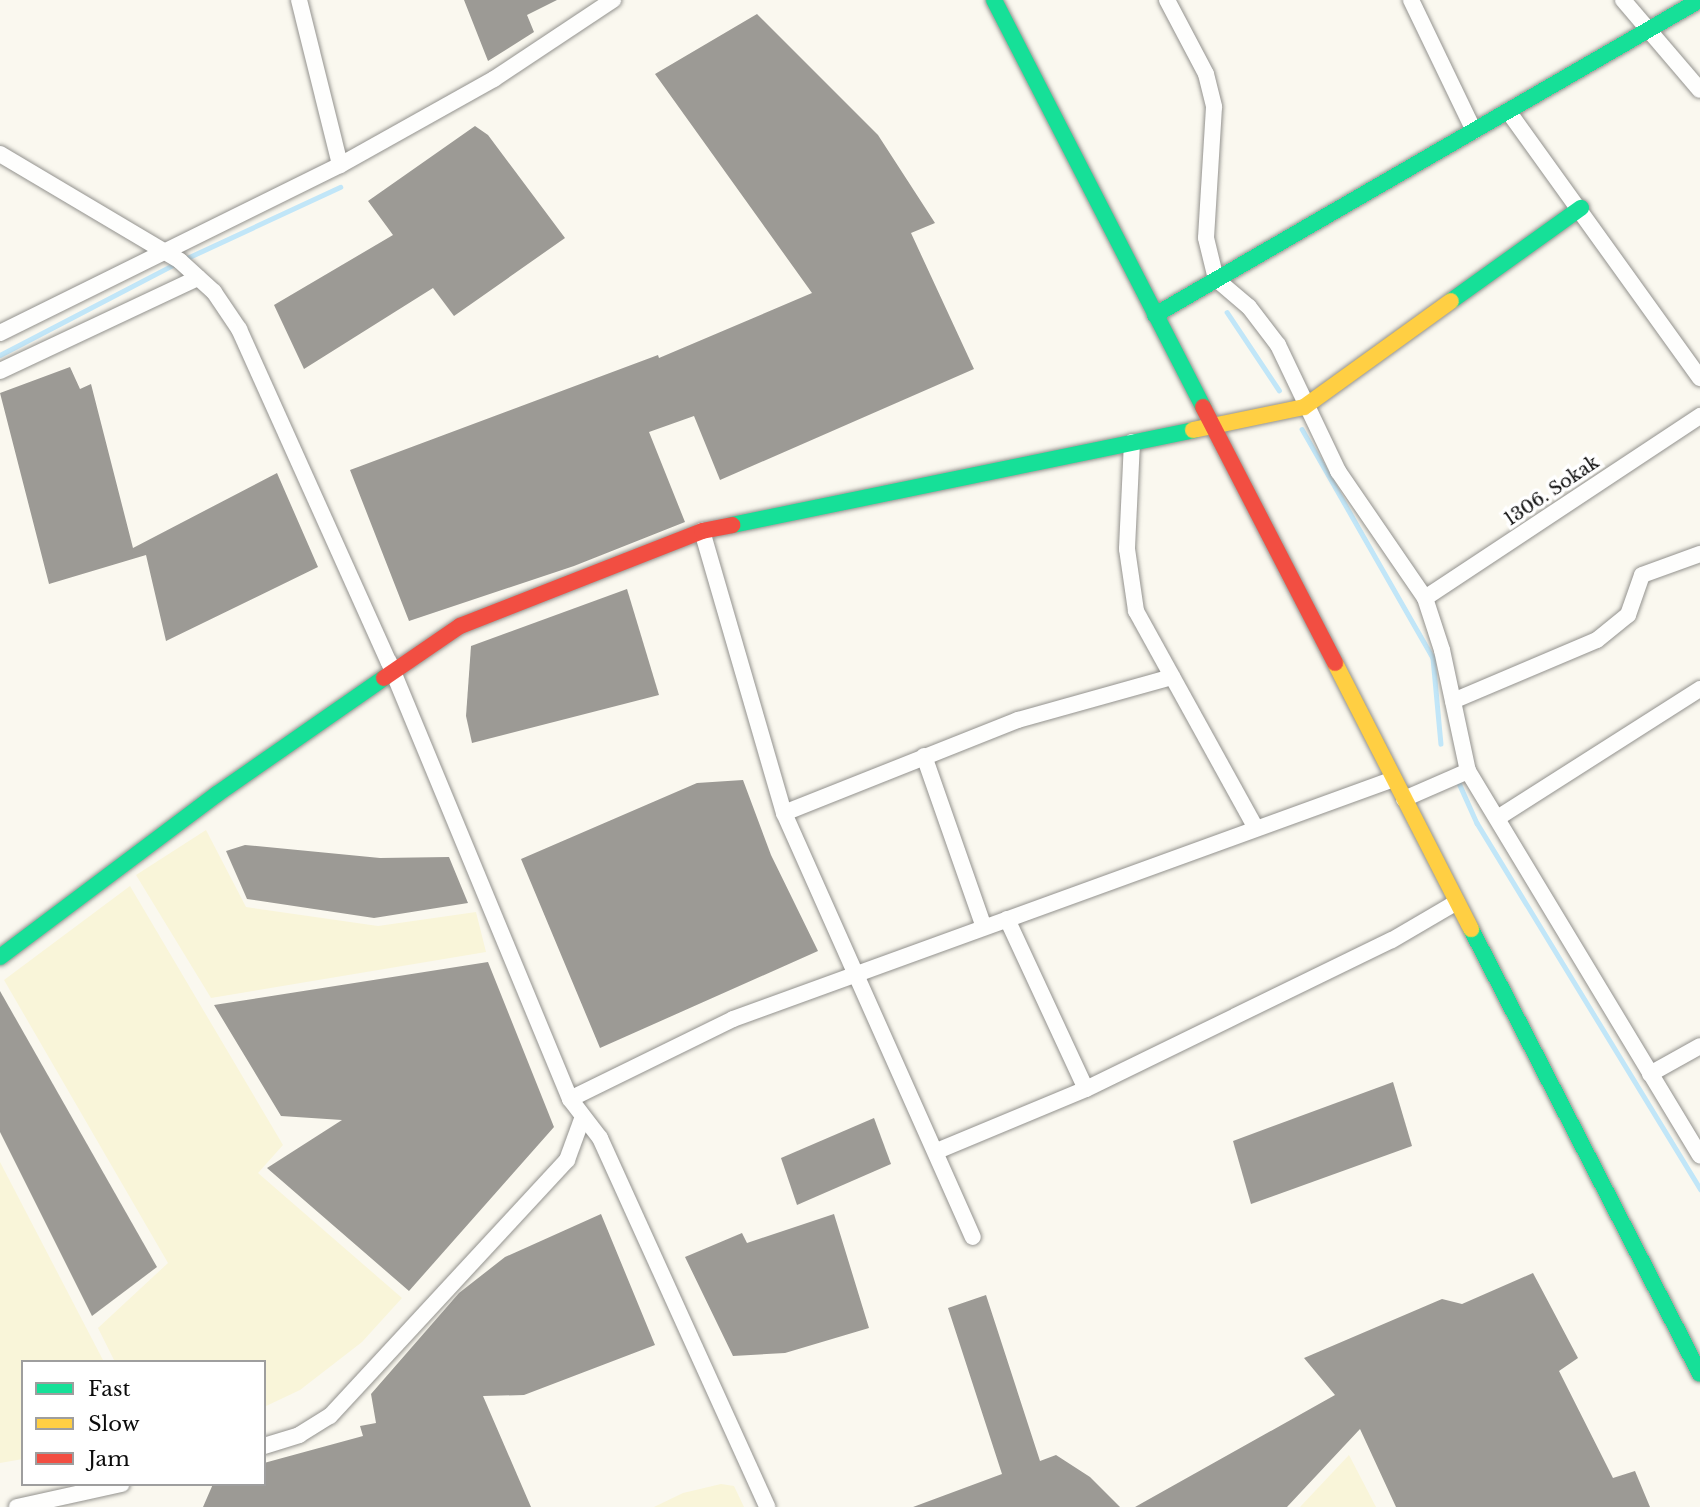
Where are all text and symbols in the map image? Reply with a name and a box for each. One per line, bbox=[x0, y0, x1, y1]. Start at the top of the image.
street label: 1306. Sokak bbox=[1501, 452, 1603, 530]
legend bbox=[21, 1360, 266, 1486]
text: Fast bbox=[88, 1376, 130, 1402]
text: Slow bbox=[88, 1411, 140, 1437]
text: Jam bbox=[88, 1446, 130, 1472]

